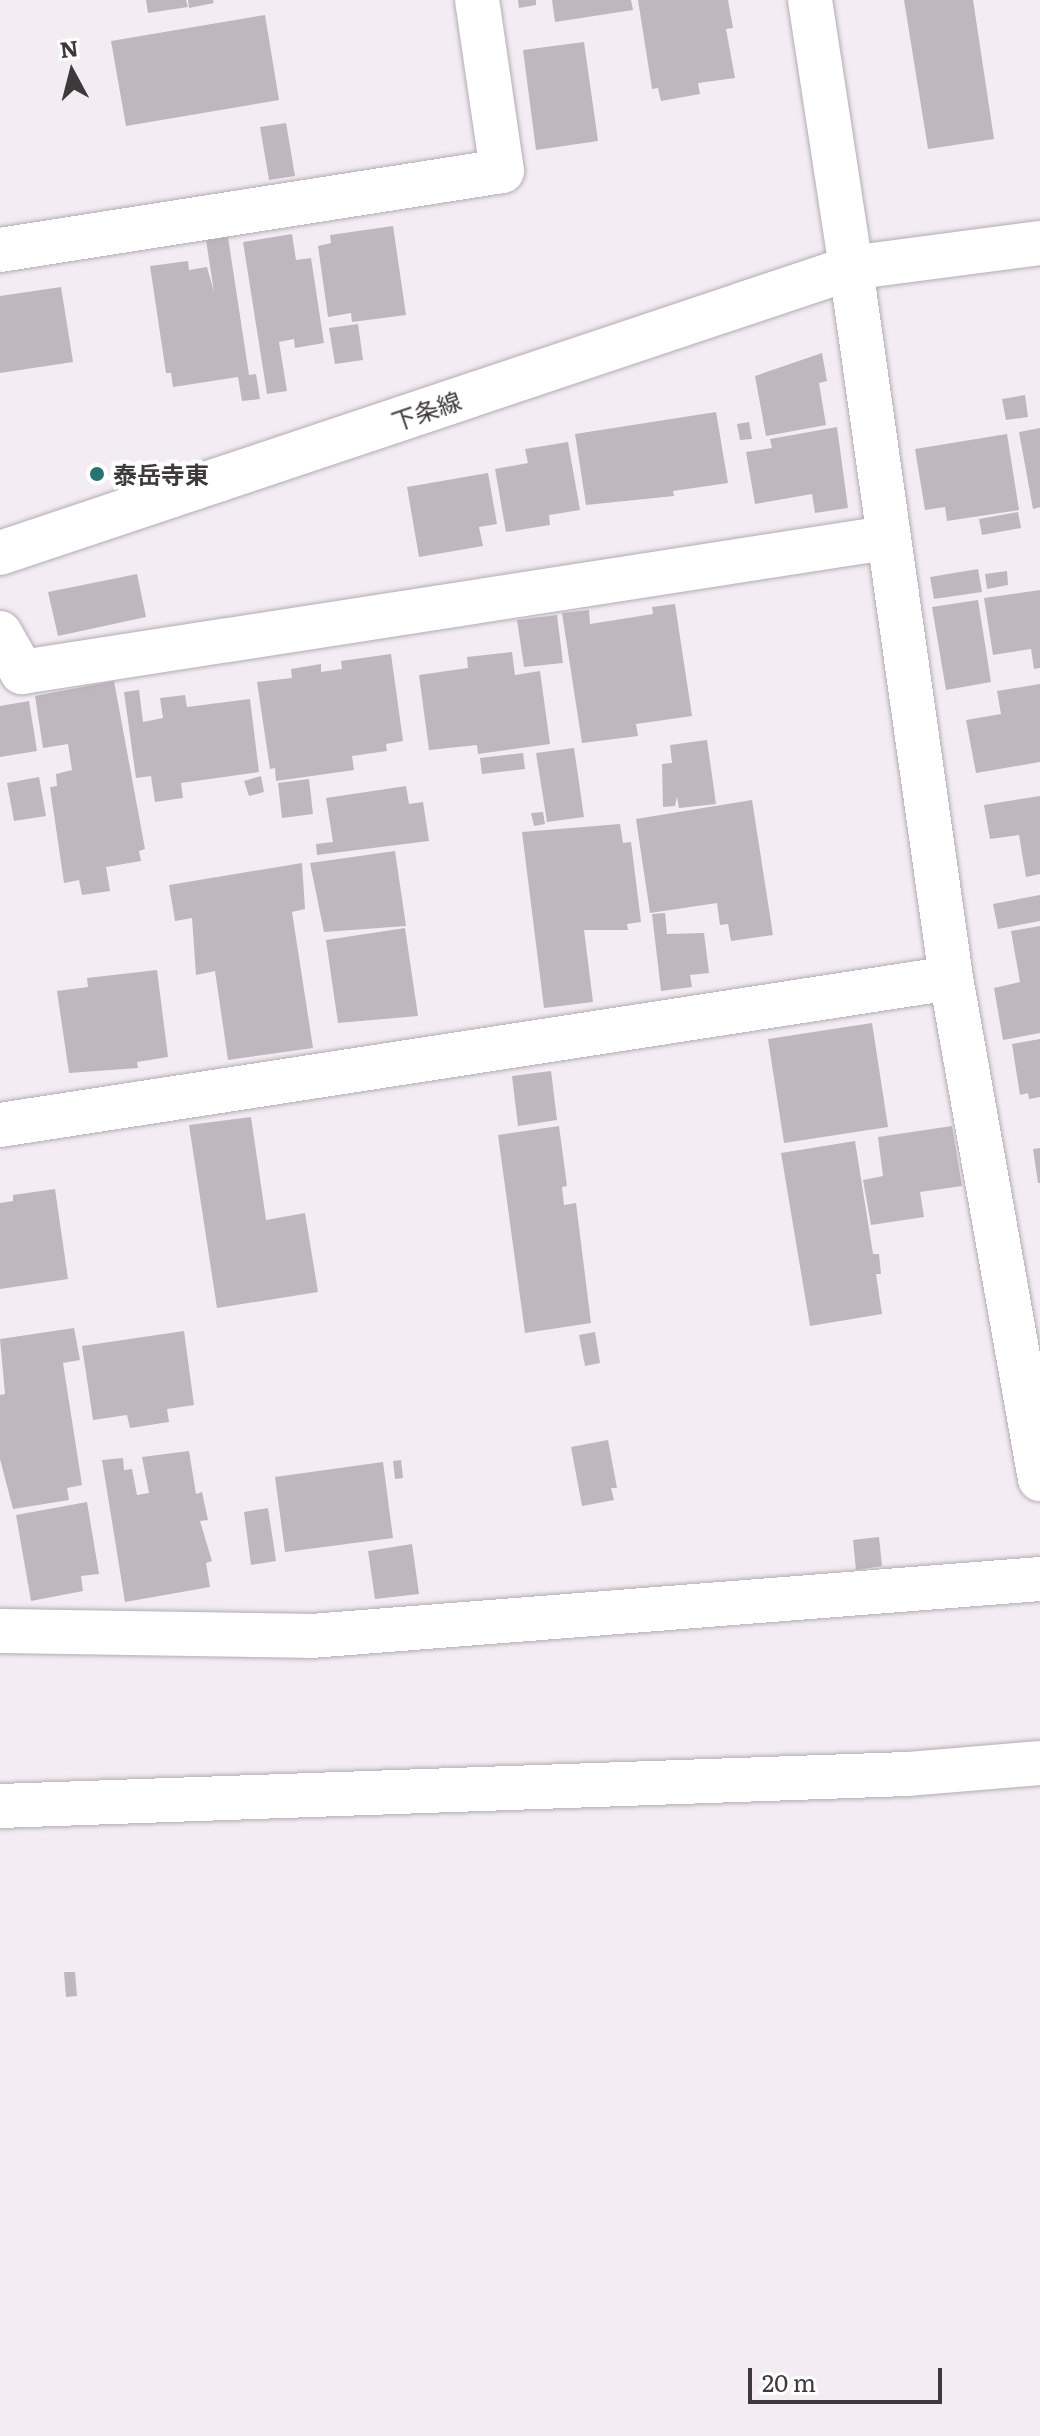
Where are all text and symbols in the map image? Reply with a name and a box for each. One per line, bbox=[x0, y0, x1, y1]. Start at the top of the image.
text: N bbox=[58, 30, 80, 65]
north arrow bbox=[32, 32, 112, 112]
street label: 下条線 bbox=[387, 385, 465, 435]
place label: 泰岳寺東 bbox=[113, 460, 209, 488]
marker: 泰岳寺東 bbox=[88, 465, 106, 483]
scale bar bbox=[752, 2352, 946, 2402]
text: 20 m bbox=[762, 2364, 816, 2399]

